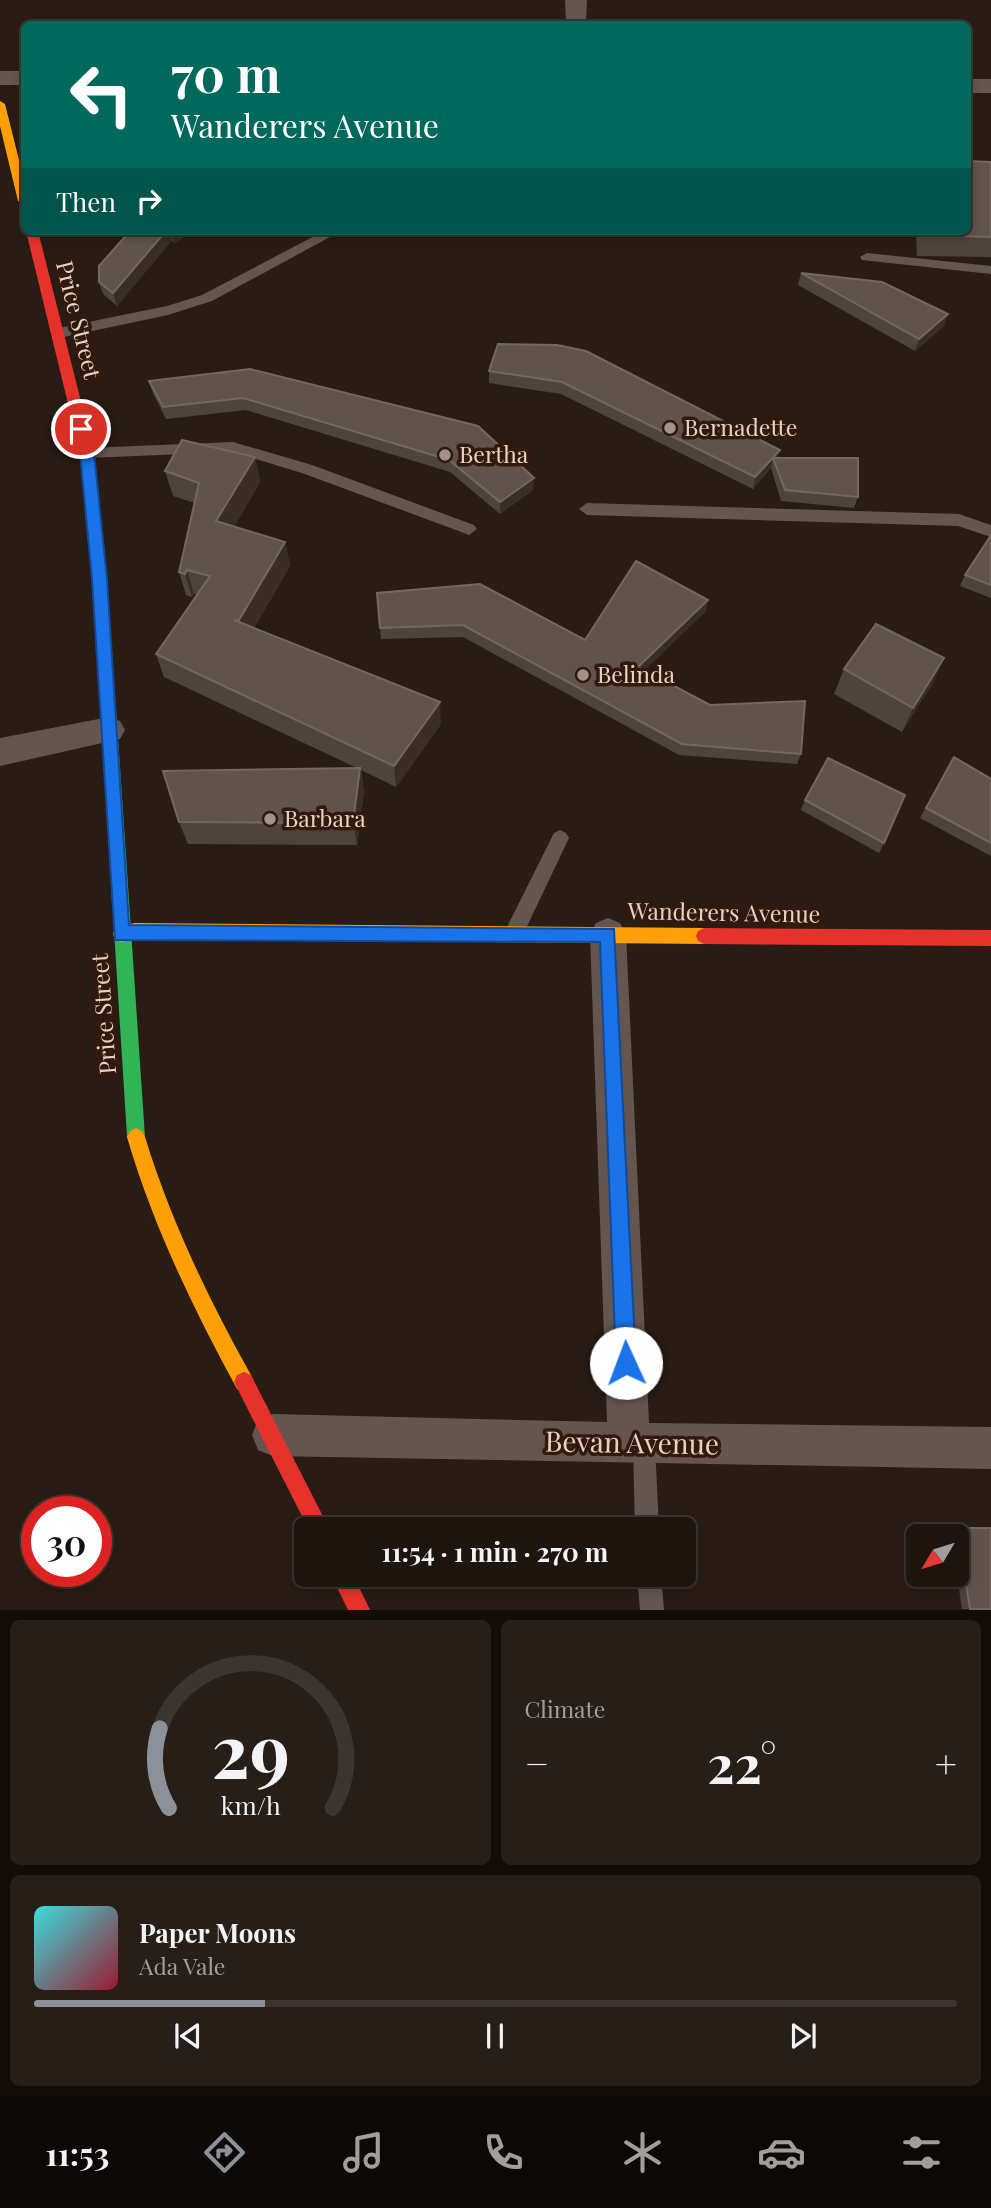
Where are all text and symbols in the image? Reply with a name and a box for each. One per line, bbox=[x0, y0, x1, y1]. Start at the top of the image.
text: 70 m bbox=[171, 40, 281, 105]
icon: left bbox=[56, 49, 147, 140]
text: Wanderers Avenue bbox=[171, 103, 439, 146]
icon: right bbox=[130, 182, 168, 220]
text: Then bbox=[56, 184, 116, 219]
street label: Price Street bbox=[50, 257, 109, 383]
pin bbox=[51, 399, 111, 459]
icon: arrive bbox=[62, 410, 100, 448]
place label: Bernadette bbox=[684, 411, 797, 442]
marker: Bernadette bbox=[662, 420, 678, 436]
place label: Bertha bbox=[459, 438, 529, 469]
marker: Bertha bbox=[437, 447, 453, 463]
place label: Belinda bbox=[597, 658, 675, 689]
marker: Belinda bbox=[575, 667, 591, 683]
place label: Barbara bbox=[284, 802, 366, 833]
marker: Barbara bbox=[262, 811, 278, 827]
street label: Wanderers Avenue bbox=[626, 894, 821, 929]
street label: Price Street bbox=[83, 952, 122, 1075]
position arrow bbox=[589, 1326, 663, 1400]
street label: Bevan Avenue bbox=[545, 1421, 719, 1462]
speed limit sign: 30 bbox=[21, 1496, 112, 1587]
north arrow bbox=[906, 1524, 970, 1587]
map controls bbox=[906, 1524, 969, 1587]
text: 11:54 · 1 min · 270 m bbox=[382, 1534, 608, 1569]
text: Climate bbox=[525, 1693, 605, 1724]
text: 29 bbox=[211, 1700, 289, 1797]
text: 22° bbox=[707, 1728, 777, 1797]
text: − bbox=[525, 1737, 549, 1788]
text: + bbox=[935, 1737, 957, 1788]
text: km/h bbox=[220, 1788, 281, 1821]
text: Paper Moons bbox=[139, 1915, 296, 1950]
text: Ada Vale bbox=[139, 1950, 226, 1981]
icon: previous bbox=[169, 2017, 207, 2055]
icon: pause bbox=[476, 2017, 514, 2055]
icon: next bbox=[784, 2017, 822, 2055]
icon: directions bbox=[200, 2128, 249, 2177]
icon: music bbox=[339, 2128, 388, 2177]
icon: phone bbox=[479, 2128, 528, 2177]
icon: climate bbox=[618, 2128, 667, 2177]
icon: car bbox=[757, 2128, 806, 2177]
icon: filters bbox=[897, 2128, 946, 2177]
text: 11:53 bbox=[45, 2131, 109, 2174]

